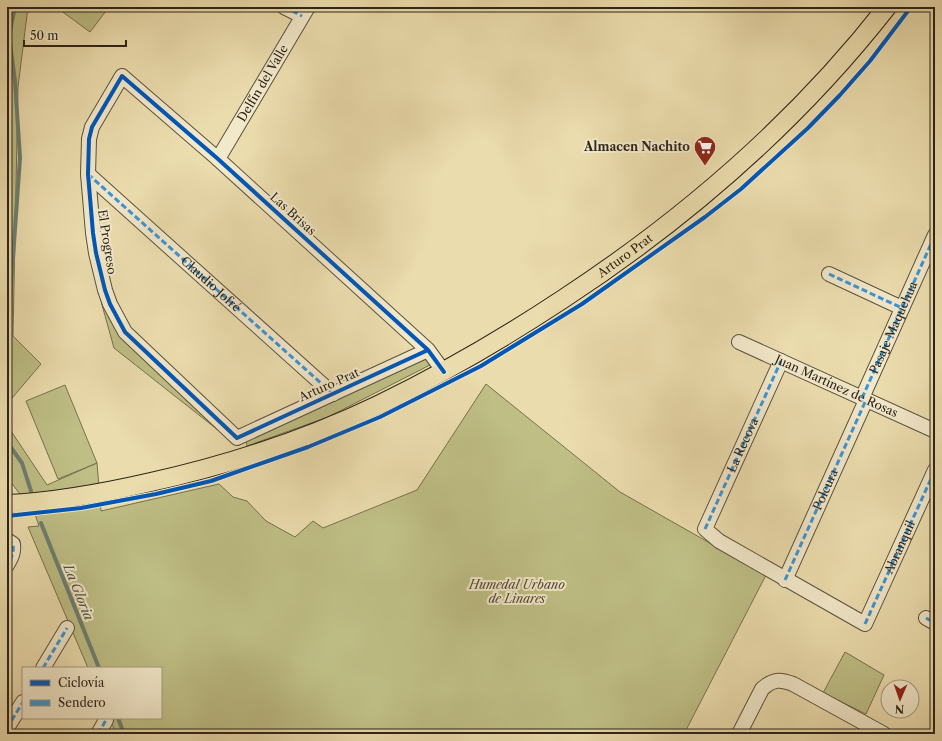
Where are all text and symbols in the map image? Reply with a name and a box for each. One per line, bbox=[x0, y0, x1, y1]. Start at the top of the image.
scale bar bbox=[24, 22, 126, 48]
text: 50 m bbox=[30, 28, 59, 43]
street label: Delfín del Valle bbox=[234, 42, 291, 124]
supermarket icon: Almacen Nachito bbox=[692, 134, 718, 167]
place label: Almacen Nachito bbox=[583, 139, 690, 154]
street label: Las Brisas bbox=[267, 189, 319, 238]
street label: El Progreso bbox=[95, 208, 120, 276]
street label: Arturo Prat bbox=[593, 230, 656, 281]
street label: Claudio Jofré bbox=[178, 253, 244, 315]
street label: Pasaje Maquehua bbox=[866, 278, 921, 376]
street label: Juan Martínez de Rosas bbox=[771, 350, 901, 420]
street label: Arturo Prat bbox=[295, 364, 362, 405]
street label: La Recova bbox=[724, 415, 762, 475]
street label: Polcura bbox=[809, 466, 841, 512]
street label: Abranquil bbox=[880, 518, 918, 577]
water label: La Gloria bbox=[60, 561, 98, 623]
park label: Humedal Urbano de Linares bbox=[468, 577, 565, 606]
legend bbox=[22, 667, 162, 719]
text: Ciclovía bbox=[58, 675, 105, 690]
north arrow bbox=[880, 679, 920, 719]
text: Sendero bbox=[58, 695, 106, 710]
text: N bbox=[894, 702, 905, 716]

